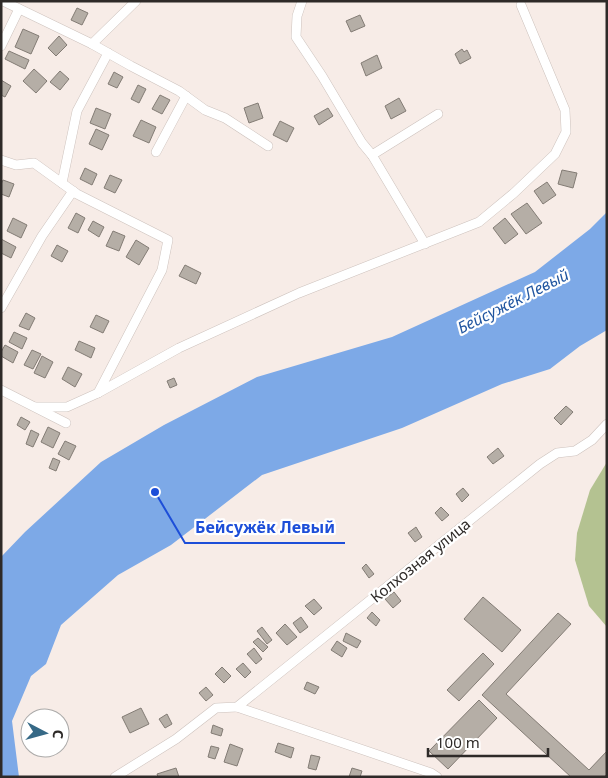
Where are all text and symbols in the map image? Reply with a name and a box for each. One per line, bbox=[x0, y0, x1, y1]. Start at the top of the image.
water label: Бейсужёк Левый bbox=[454, 263, 572, 339]
callout: Бейсужёк Левый bbox=[185, 512, 345, 543]
street label: Колхозная улица bbox=[366, 514, 474, 606]
text: Бейсужёк Левый bbox=[195, 516, 335, 538]
north arrow bbox=[20, 708, 70, 758]
scale bar bbox=[428, 726, 548, 758]
text: С bbox=[49, 729, 68, 740]
text: 100 m bbox=[436, 732, 480, 752]

